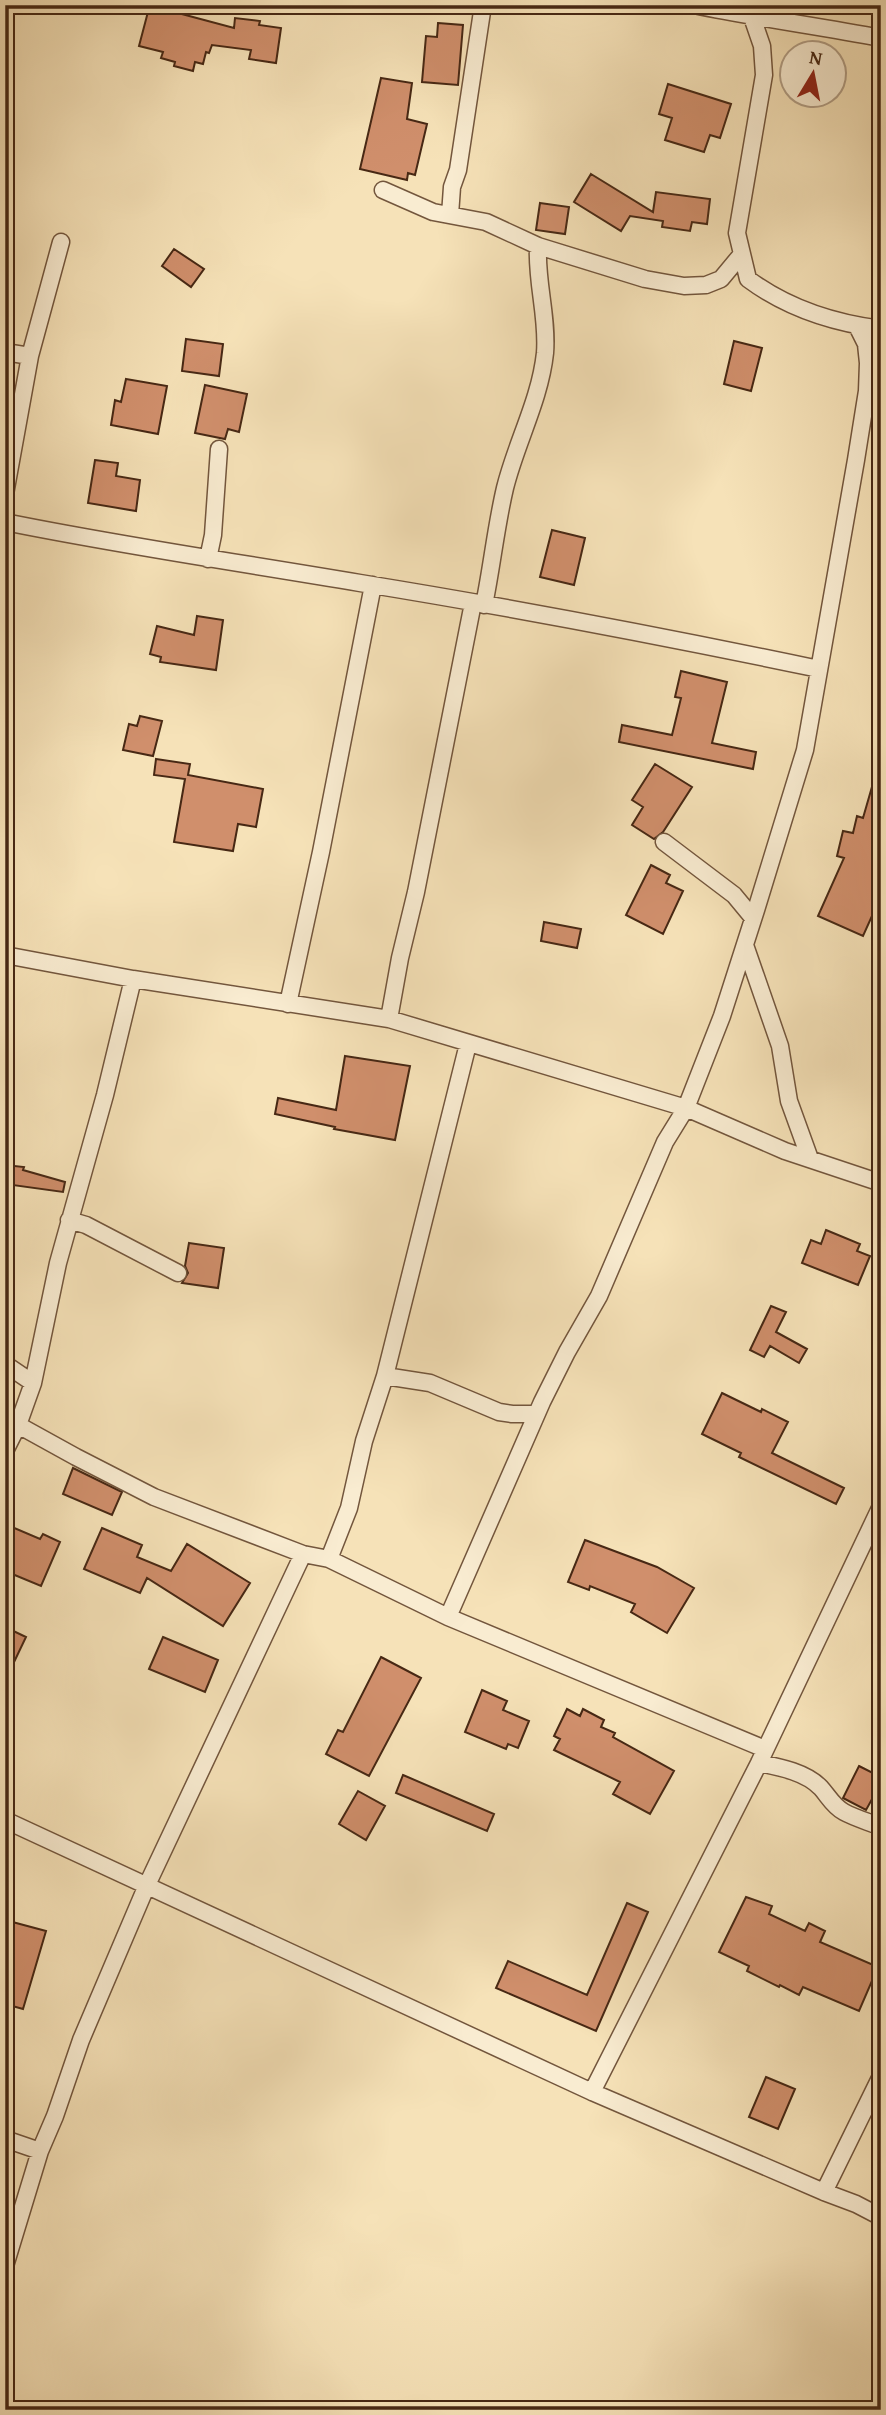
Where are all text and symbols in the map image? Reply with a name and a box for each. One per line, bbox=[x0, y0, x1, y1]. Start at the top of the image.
north arrow bbox=[778, 38, 848, 108]
text: N bbox=[807, 42, 825, 72]

